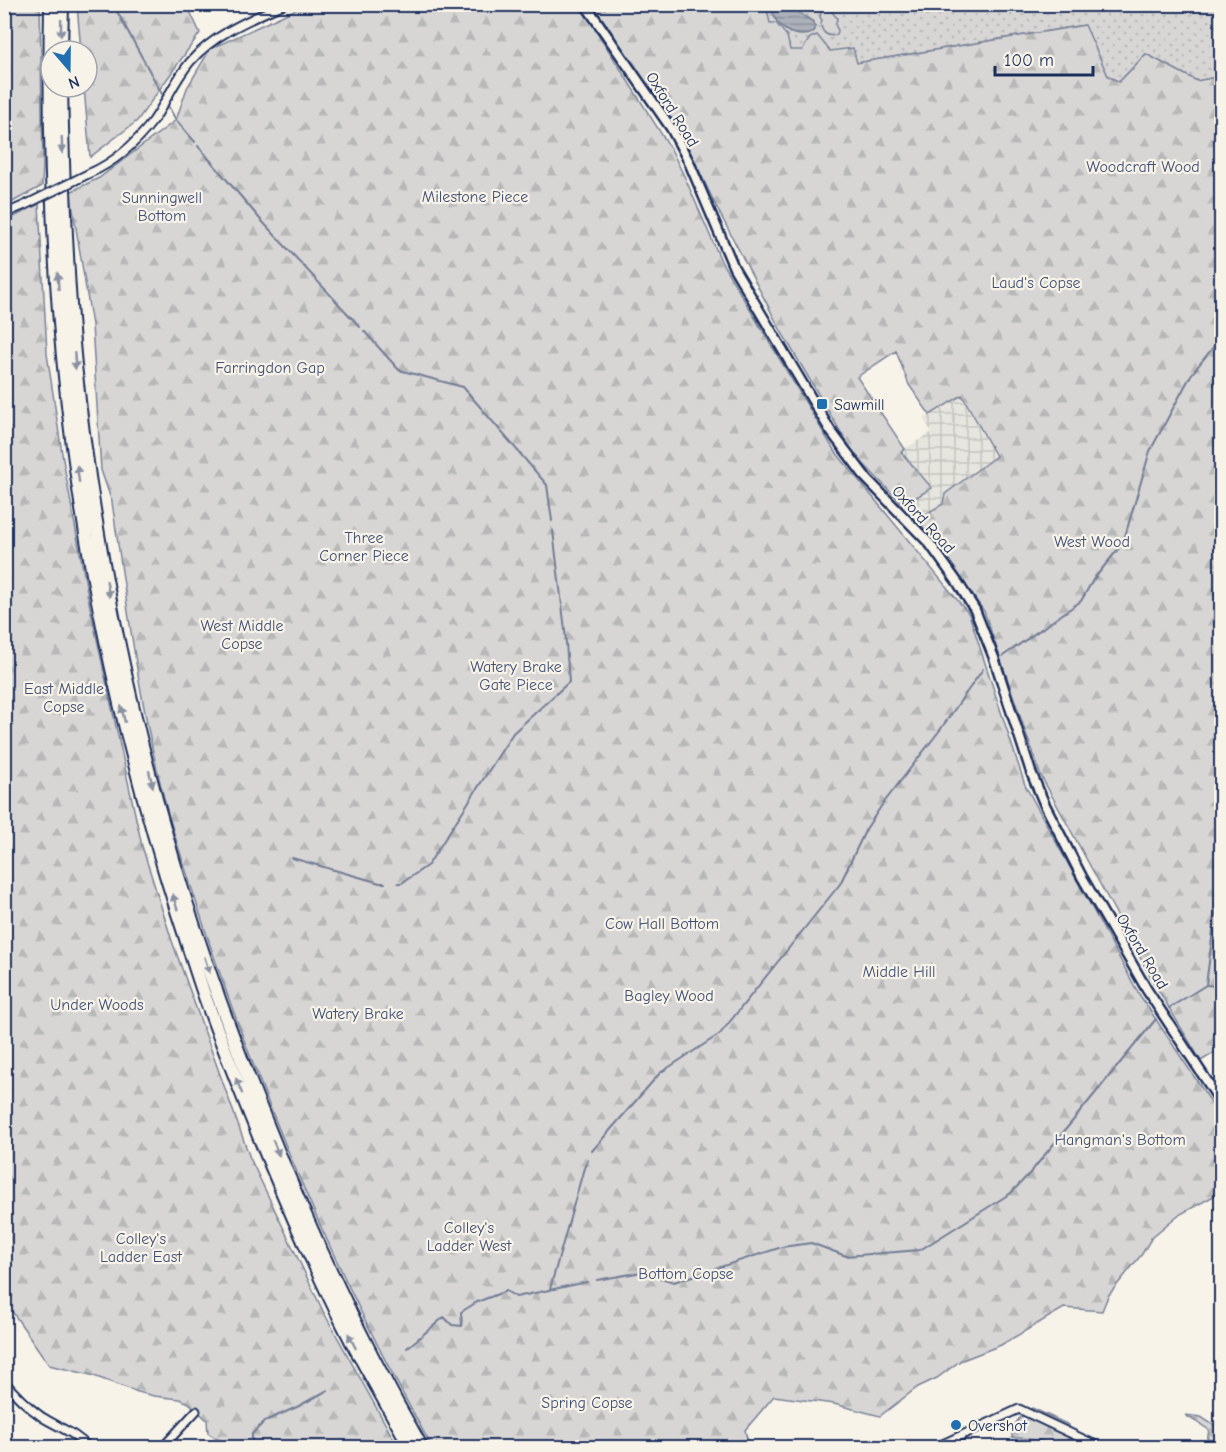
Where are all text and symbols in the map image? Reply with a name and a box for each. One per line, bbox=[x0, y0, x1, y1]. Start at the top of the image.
one-way arrow bbox=[57, 18, 66, 37]
north arrow bbox=[39, 39, 99, 99]
scale bar bbox=[995, 39, 1092, 77]
text: 100 m bbox=[1004, 50, 1054, 71]
street label: Oxford Road bbox=[642, 69, 702, 150]
text: N bbox=[66, 72, 82, 92]
one-way arrow bbox=[58, 136, 67, 155]
park label: Woodcraft Wood bbox=[1086, 158, 1200, 176]
park label: Milestone Piece bbox=[422, 188, 528, 206]
park label: Sunningwell Bottom bbox=[122, 189, 202, 225]
one-way arrow bbox=[53, 271, 63, 290]
park label: Laud's Copse bbox=[991, 274, 1081, 292]
one-way arrow bbox=[70, 352, 80, 371]
park label: Farringdon Gap bbox=[215, 359, 325, 377]
place label: Sawmill bbox=[834, 396, 885, 414]
marker: Sawmill bbox=[815, 397, 829, 411]
one-way arrow bbox=[73, 465, 82, 484]
street label: Oxford Road bbox=[888, 482, 958, 557]
park label: Three Corner Piece bbox=[319, 529, 409, 565]
park label: West Wood bbox=[1054, 533, 1130, 551]
one-way arrow bbox=[104, 579, 113, 598]
park label: West Middle Copse bbox=[201, 617, 283, 653]
park label: Watery Brake Gate Piece bbox=[470, 658, 562, 694]
park label: East Middle Copse bbox=[24, 680, 104, 716]
one-way arrow bbox=[118, 704, 127, 723]
one-way arrow bbox=[146, 770, 156, 788]
one-way arrow bbox=[169, 893, 179, 911]
street label: Oxford Road bbox=[1113, 911, 1172, 992]
park label: Cow Hall Bottom bbox=[605, 915, 719, 933]
one-way arrow bbox=[203, 956, 212, 974]
park label: Middle Hill bbox=[862, 963, 936, 981]
park label: Bagley Wood bbox=[624, 987, 714, 1005]
park label: Under Woods bbox=[50, 996, 144, 1014]
park label: Watery Brake bbox=[312, 1005, 404, 1023]
one-way arrow bbox=[234, 1077, 243, 1095]
park label: Hangman's Bottom bbox=[1054, 1131, 1186, 1149]
one-way arrow bbox=[271, 1139, 281, 1157]
park label: Colley's Ladder West bbox=[427, 1219, 512, 1255]
park label: Colley's Ladder East bbox=[100, 1230, 182, 1266]
park label: Bottom Copse bbox=[638, 1265, 734, 1283]
one-way arrow bbox=[347, 1332, 357, 1349]
park label: Spring Copse bbox=[541, 1394, 633, 1412]
place label: Overshot bbox=[968, 1417, 1028, 1435]
marker: Overshot bbox=[949, 1418, 963, 1432]

